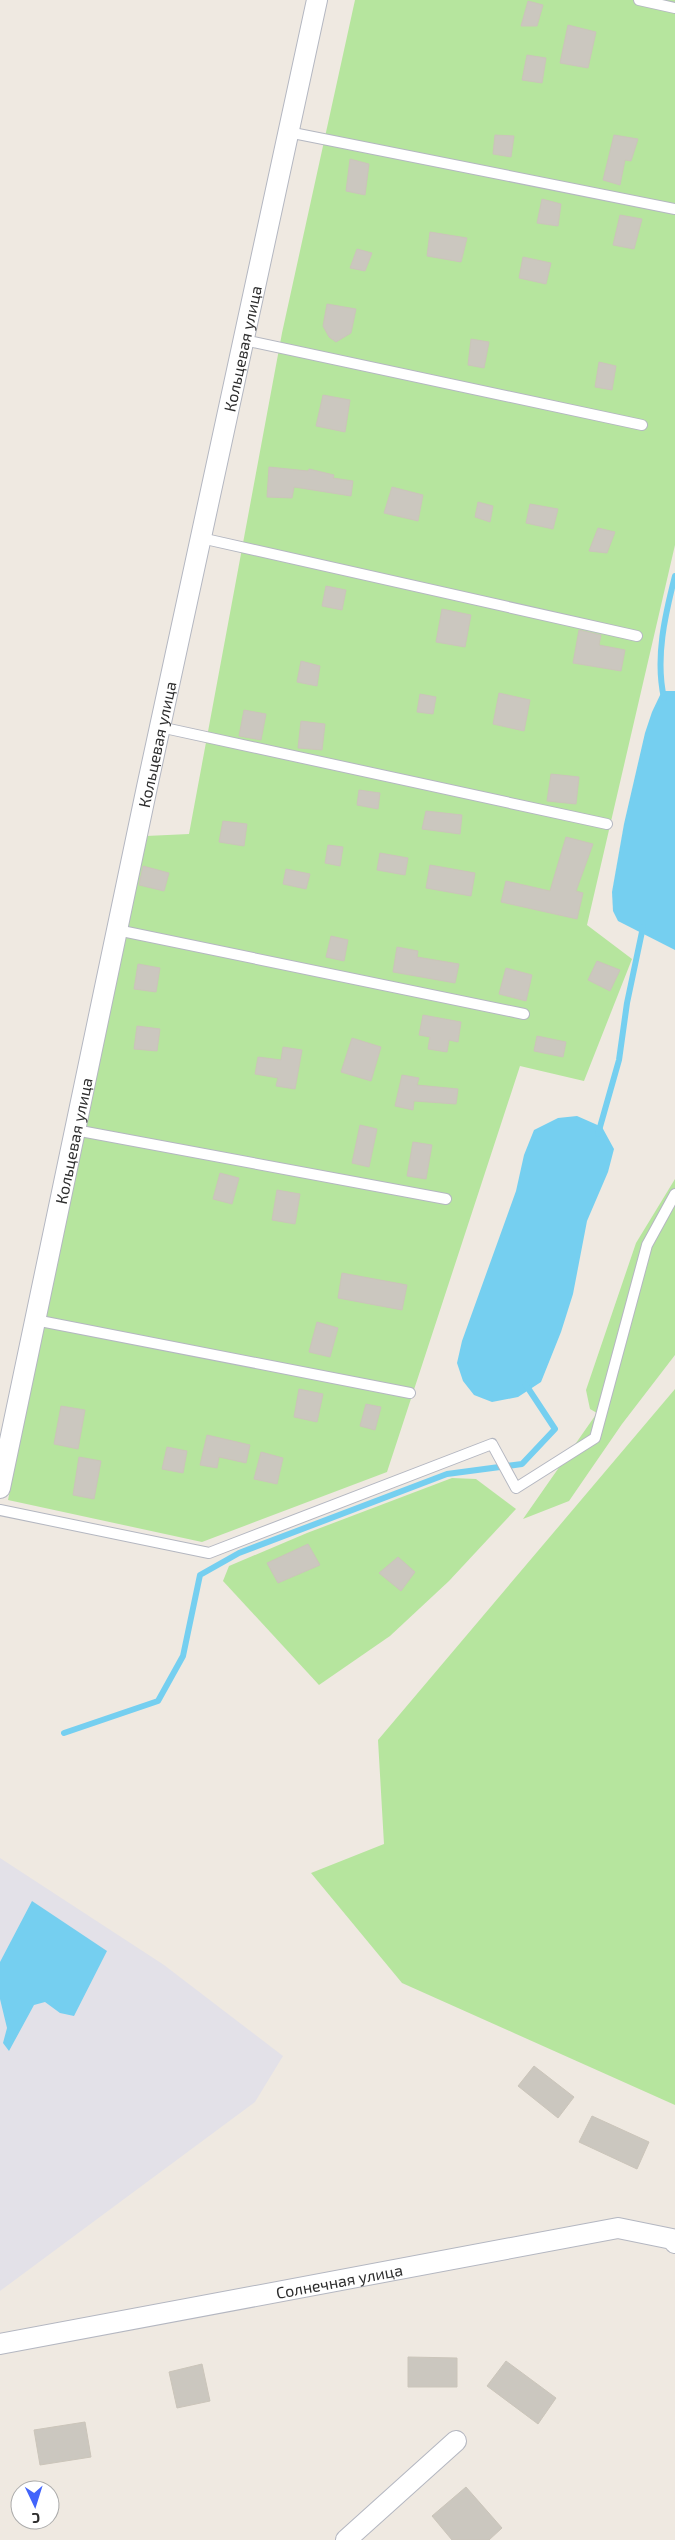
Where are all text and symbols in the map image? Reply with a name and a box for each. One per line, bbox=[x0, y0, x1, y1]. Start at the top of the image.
street label: Кольцевая улица bbox=[219, 284, 265, 413]
street label: Кольцевая улица bbox=[133, 679, 179, 809]
street label: Кольцевая улица bbox=[50, 1076, 95, 1205]
street label: Солнечная улица bbox=[274, 2259, 404, 2302]
north arrow bbox=[10, 2480, 60, 2530]
text: С bbox=[31, 2510, 41, 2527]

